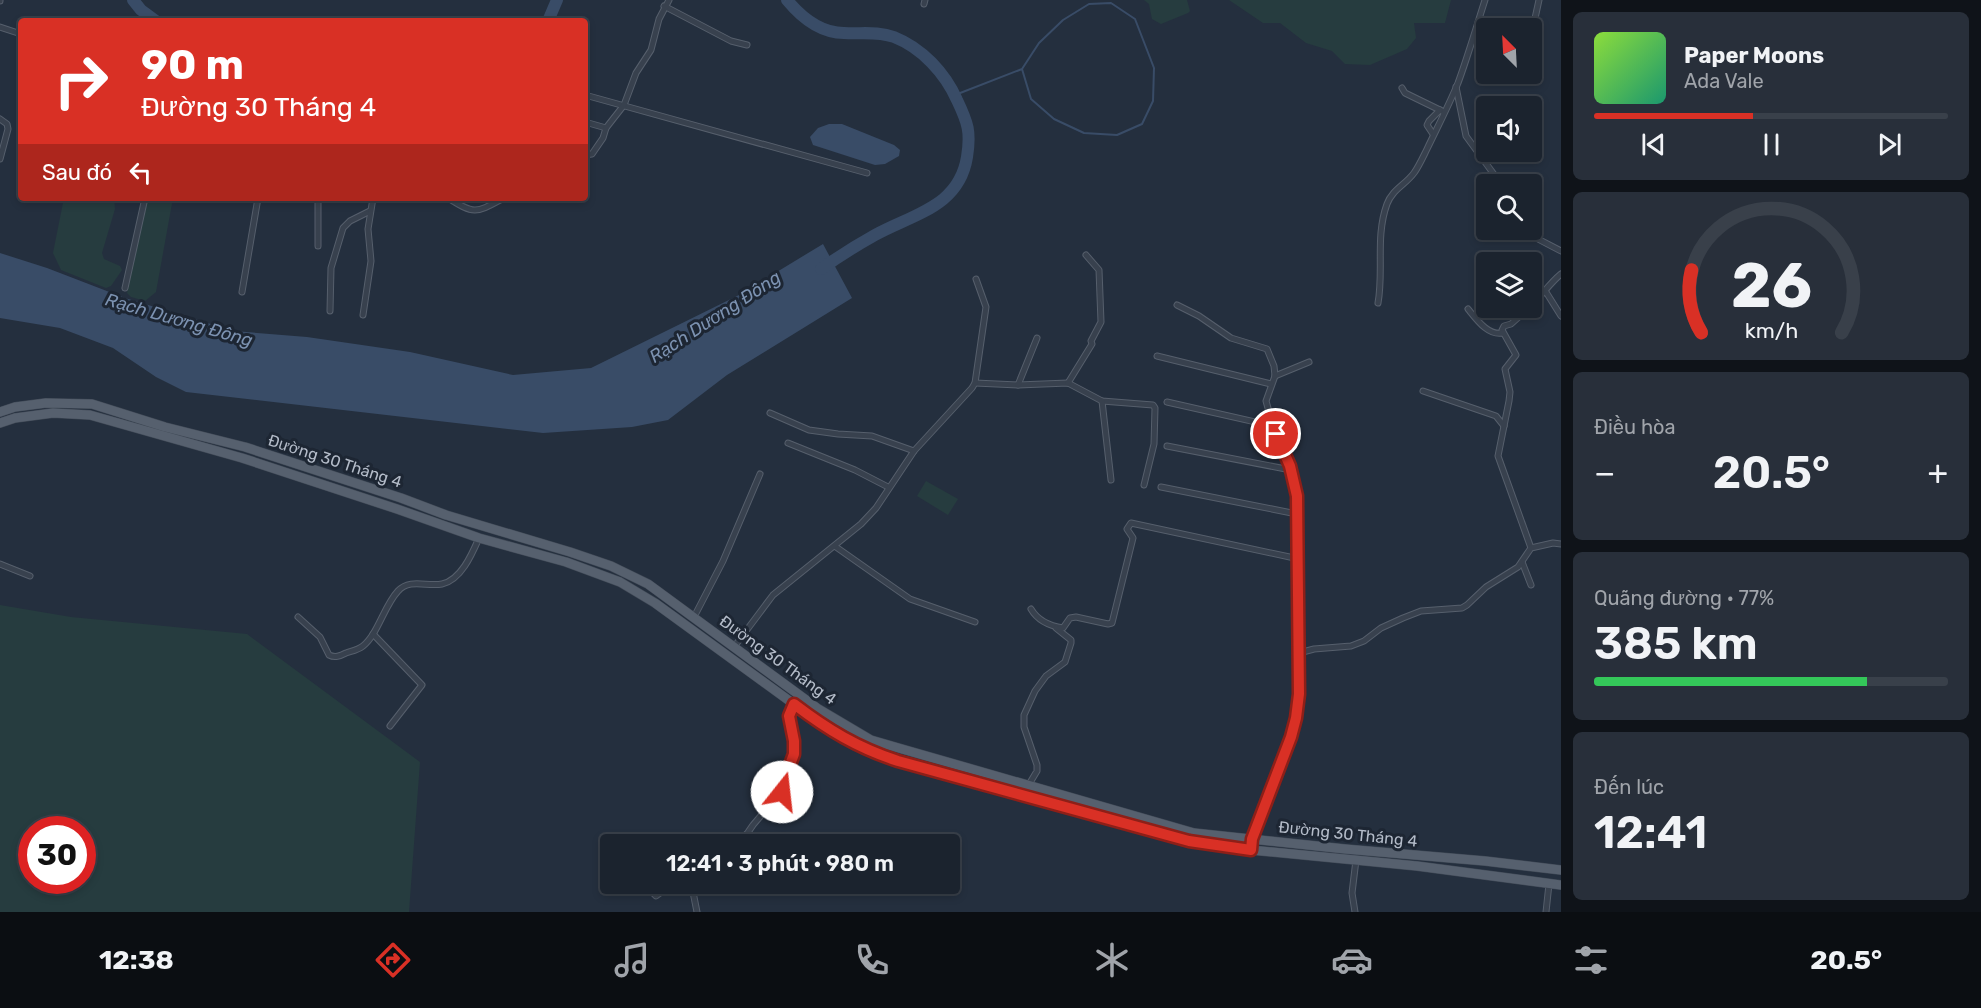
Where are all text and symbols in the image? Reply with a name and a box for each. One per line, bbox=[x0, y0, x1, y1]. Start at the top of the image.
north arrow bbox=[1476, 18, 1542, 84]
map controls bbox=[1476, 18, 1542, 318]
text: 90 m bbox=[141, 40, 244, 90]
icon: right bbox=[42, 42, 120, 120]
text: Paper Moons bbox=[1684, 42, 1824, 69]
text: Ada Vale bbox=[1684, 69, 1764, 93]
text: Đường 30 Tháng 4 bbox=[141, 91, 376, 123]
button: sound bbox=[1476, 96, 1542, 162]
icon: previous bbox=[1637, 128, 1670, 161]
icon: pause bbox=[1755, 128, 1788, 161]
icon: next bbox=[1873, 128, 1906, 161]
icon: left bbox=[124, 156, 157, 189]
text: Sau đó bbox=[42, 159, 112, 186]
button: search bbox=[1476, 174, 1542, 240]
text: 26 bbox=[1730, 249, 1812, 323]
button: layers bbox=[1476, 252, 1542, 318]
water label: Rạch Dương Đông bbox=[645, 266, 785, 368]
water label: Rạch Dương Đông bbox=[103, 288, 256, 352]
text: km/h bbox=[1744, 318, 1798, 343]
pin bbox=[1250, 408, 1301, 459]
text: Điều hòa bbox=[1594, 415, 1676, 439]
icon: arrive bbox=[1259, 417, 1292, 450]
street label: Đường 30 Tháng 4 bbox=[266, 430, 404, 492]
text: 20.5° bbox=[1713, 446, 1830, 499]
text: − bbox=[1594, 453, 1615, 492]
text: + bbox=[1927, 453, 1948, 492]
text: Quãng đường · 77% bbox=[1594, 586, 1774, 610]
street label: Đường 30 Tháng 4 bbox=[716, 611, 840, 709]
text: 385 km bbox=[1594, 617, 1758, 670]
position arrow bbox=[750, 760, 814, 824]
text: Đến lúc bbox=[1594, 775, 1664, 799]
text: 12:41 bbox=[1594, 806, 1707, 859]
speed limit sign: 30 bbox=[18, 816, 96, 894]
street label: Đường 30 Tháng 4 bbox=[1278, 817, 1418, 851]
text: 12:41 · 3 phút · 980 m bbox=[666, 850, 894, 877]
icon: directions bbox=[372, 939, 414, 981]
icon: music bbox=[611, 939, 653, 981]
icon: phone bbox=[851, 939, 893, 981]
icon: climate bbox=[1091, 939, 1133, 981]
icon: car bbox=[1331, 939, 1373, 981]
icon: filters bbox=[1570, 939, 1612, 981]
text: 12:38 bbox=[99, 944, 174, 976]
text: 20.5° bbox=[1810, 944, 1882, 976]

